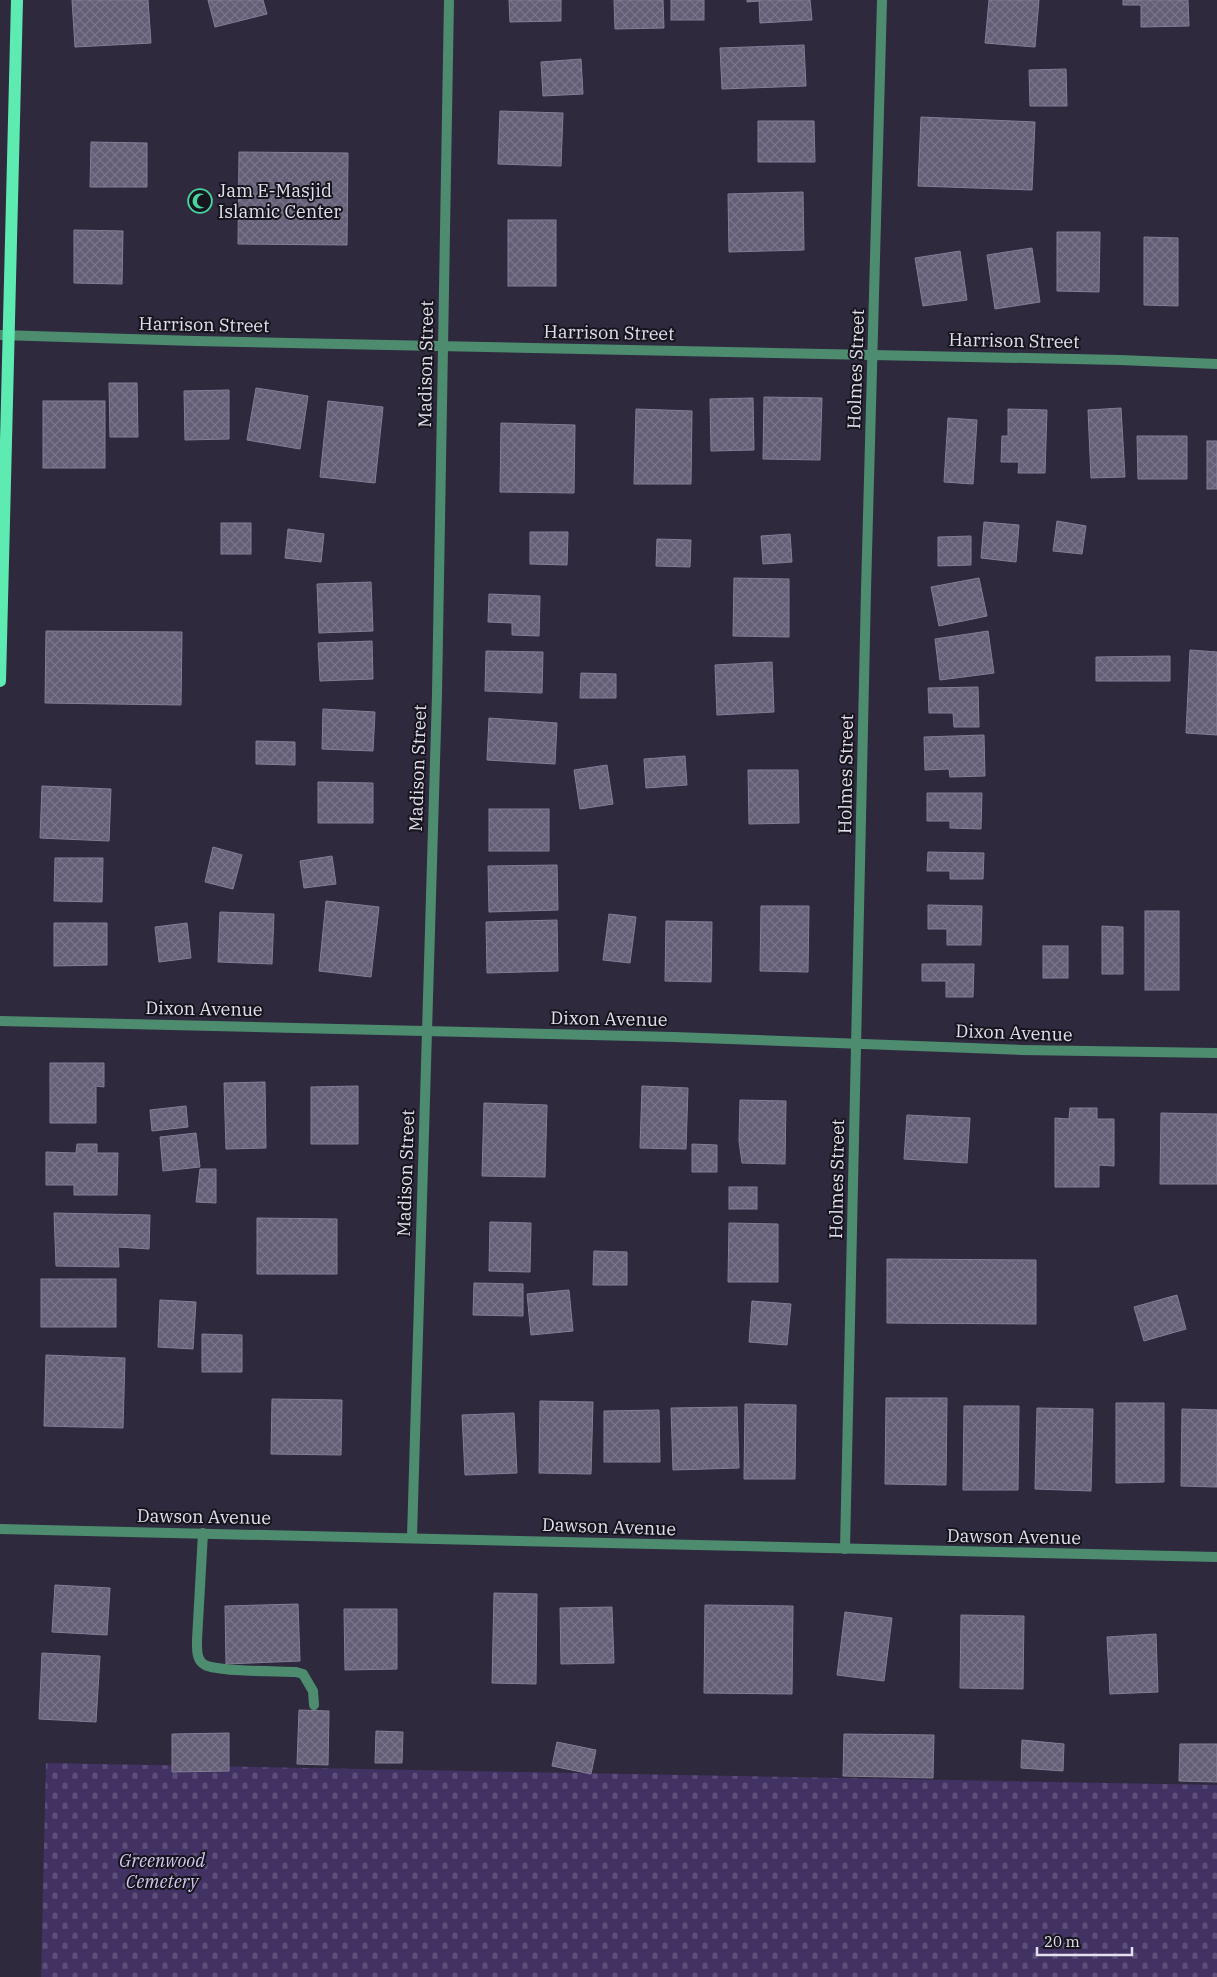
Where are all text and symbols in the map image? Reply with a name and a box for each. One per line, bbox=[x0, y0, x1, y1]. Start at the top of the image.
place label: Jam E-Masjid Islamic Center bbox=[218, 179, 341, 223]
mosque icon: Jam E-Masjid Islamic Center bbox=[187, 188, 213, 214]
street label: Madison Street bbox=[413, 300, 438, 428]
street label: Holmes Street bbox=[842, 309, 869, 429]
street label: Harrison Street bbox=[138, 312, 270, 337]
street label: Harrison Street bbox=[543, 320, 675, 345]
street label: Harrison Street bbox=[948, 328, 1080, 353]
street label: Madison Street bbox=[404, 704, 431, 832]
street label: Holmes Street bbox=[833, 714, 858, 834]
street label: Dixon Avenue bbox=[145, 996, 263, 1021]
street label: Dixon Avenue bbox=[550, 1006, 668, 1031]
street label: Dixon Avenue bbox=[955, 1019, 1073, 1046]
street label: Madison Street bbox=[392, 1109, 419, 1237]
street label: Holmes Street bbox=[824, 1119, 849, 1239]
street label: Dawson Avenue bbox=[137, 1504, 271, 1529]
street label: Dawson Avenue bbox=[542, 1513, 676, 1540]
street label: Dawson Avenue bbox=[947, 1524, 1081, 1549]
park label: Greenwood Cemetery bbox=[119, 1849, 205, 1893]
scale bar bbox=[1037, 1924, 1132, 1956]
text: 20 m bbox=[1044, 1932, 1080, 1951]

